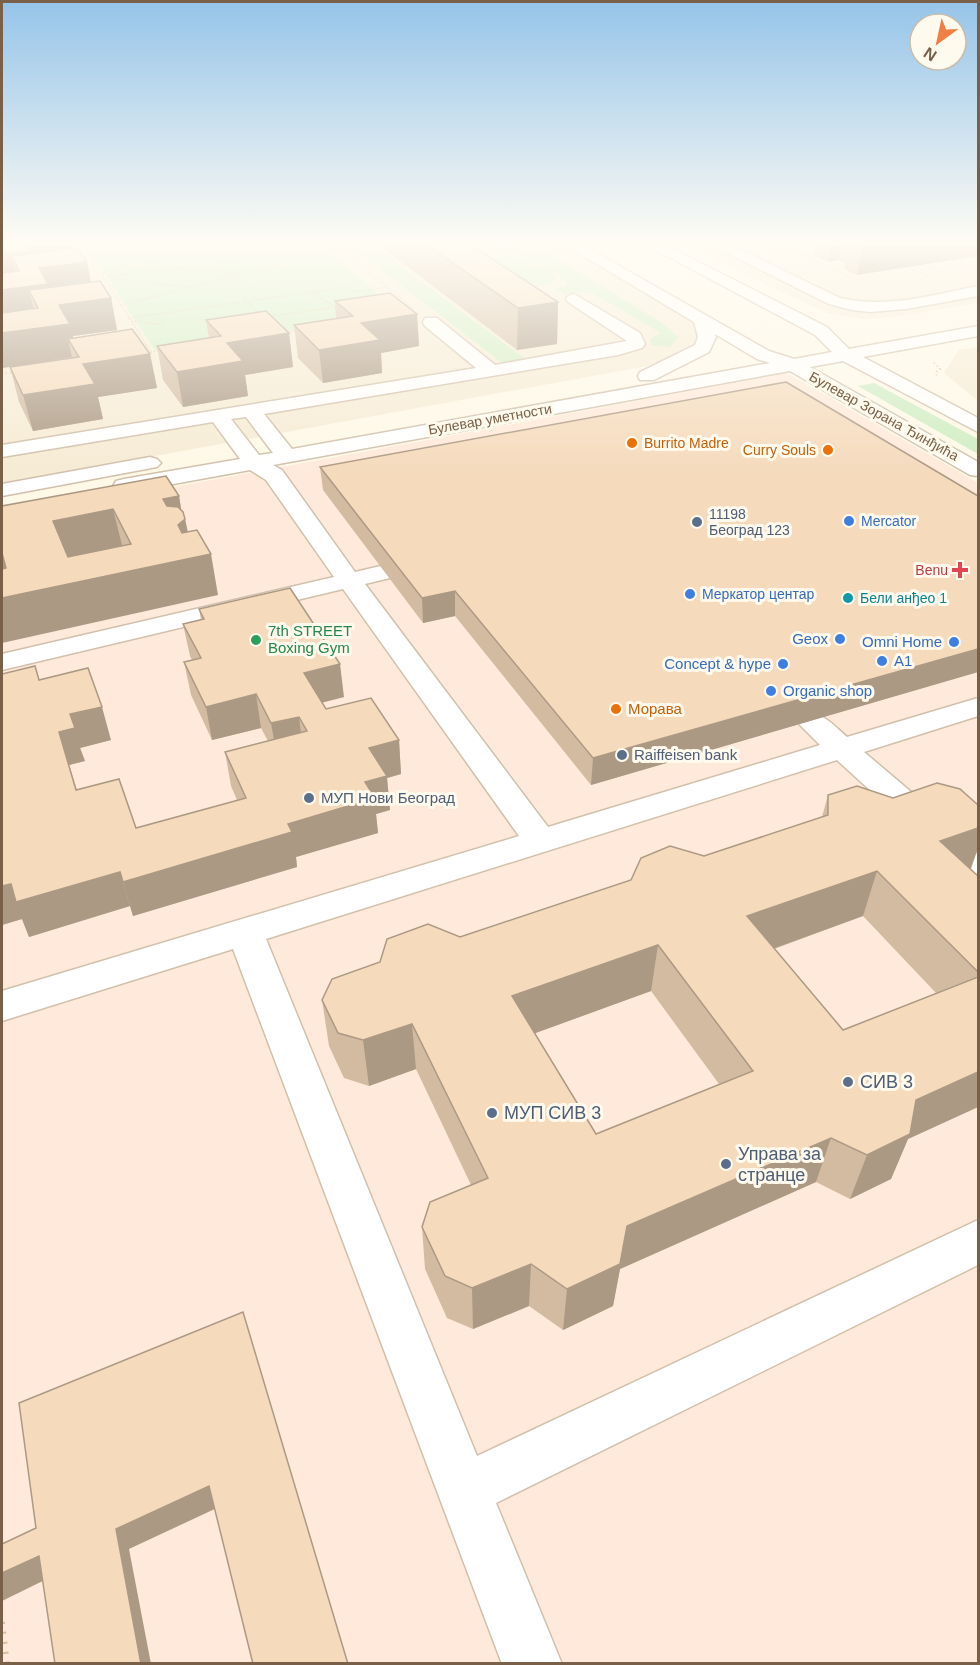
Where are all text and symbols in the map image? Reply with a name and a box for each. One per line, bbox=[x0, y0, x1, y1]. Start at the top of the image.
north arrow bbox=[908, 12, 968, 72]
text: N bbox=[921, 44, 940, 64]
street label: Булевар Зорана Ђинђића bbox=[807, 368, 962, 464]
street label: Булевар уметности bbox=[427, 400, 553, 438]
place label: Burrito Madre bbox=[644, 435, 729, 451]
marker: Burrito Madre bbox=[625, 436, 639, 450]
place label: Curry Souls bbox=[743, 442, 816, 458]
marker: Curry Souls bbox=[821, 443, 835, 457]
place label: 11198 Београд 123 bbox=[709, 506, 790, 538]
place label: Mercator bbox=[861, 513, 917, 529]
marker: Mercator bbox=[842, 514, 856, 528]
marker: 11198 Београд 123 bbox=[690, 515, 704, 529]
place label: Benu bbox=[915, 562, 948, 578]
marker: Benu bbox=[953, 563, 967, 577]
place label: Меркатор центар bbox=[702, 586, 814, 602]
marker: Меркатор центар bbox=[683, 587, 697, 601]
place label: Бели анђео 1 bbox=[860, 590, 947, 606]
marker: Бели анђео 1 bbox=[841, 591, 855, 605]
place label: 7th STREET Boxing Gym bbox=[268, 622, 352, 656]
place label: Geox bbox=[792, 630, 828, 647]
marker: Geox bbox=[833, 632, 847, 646]
marker: 7th STREET Boxing Gym bbox=[249, 633, 263, 647]
place label: Omni Home bbox=[862, 633, 942, 650]
marker: Omni Home bbox=[947, 635, 961, 649]
place label: A1 bbox=[894, 652, 912, 669]
marker: A1 bbox=[875, 654, 889, 668]
place label: Concept & hype bbox=[664, 655, 771, 672]
marker: Concept & hype bbox=[776, 657, 790, 671]
place label: Organic shop bbox=[783, 682, 872, 699]
marker: Organic shop bbox=[764, 684, 778, 698]
place label: Морава bbox=[628, 700, 682, 717]
marker: Морава bbox=[609, 702, 623, 716]
place label: Raiffeisen bank bbox=[634, 746, 738, 763]
marker: Raiffeisen bank bbox=[615, 748, 629, 762]
place label: МУП Нови Београд bbox=[321, 789, 455, 806]
marker: МУП Нови Београд bbox=[302, 791, 316, 805]
place label: СИВ 3 bbox=[860, 1072, 913, 1092]
marker: СИВ 3 bbox=[841, 1075, 855, 1089]
place label: МУП СИВ 3 bbox=[504, 1103, 601, 1123]
marker: МУП СИВ 3 bbox=[485, 1106, 499, 1120]
place label: Управа за странце bbox=[738, 1144, 822, 1185]
marker: Управа за странце bbox=[719, 1157, 733, 1171]

